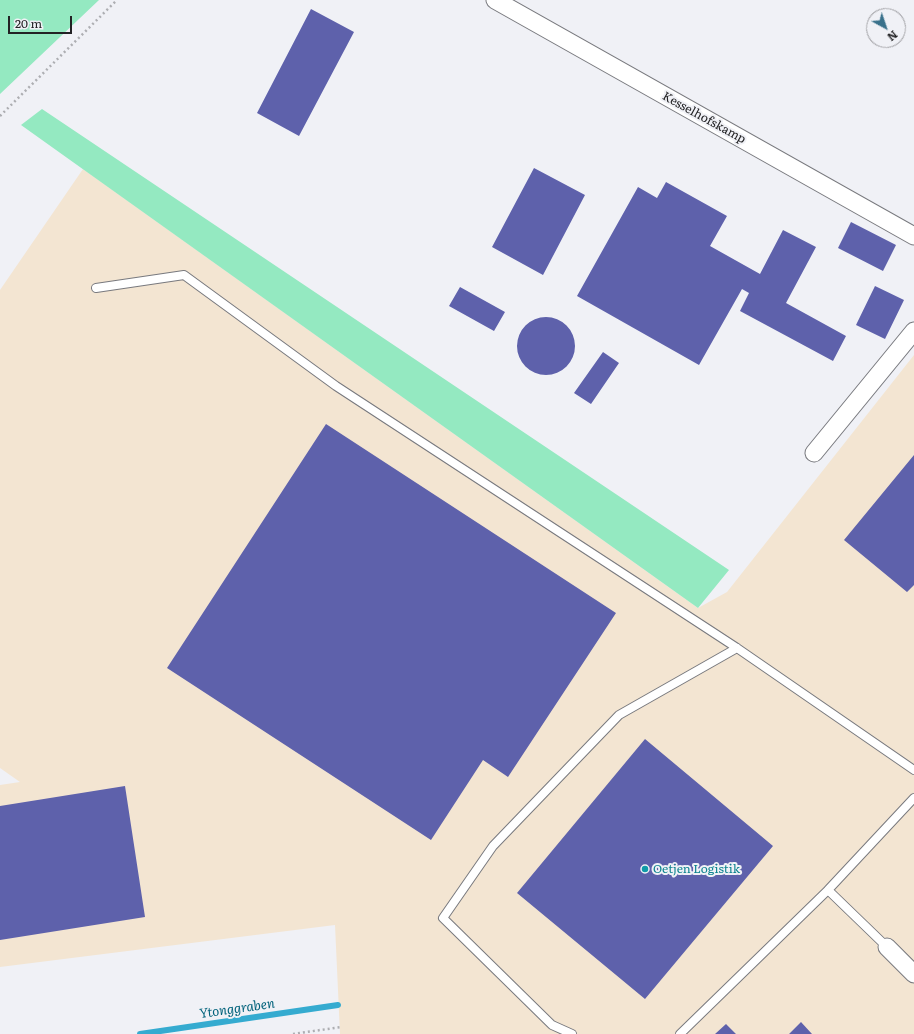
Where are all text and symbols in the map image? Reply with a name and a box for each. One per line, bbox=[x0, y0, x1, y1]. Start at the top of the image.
scale bar bbox=[10, 8, 74, 34]
north arrow bbox=[866, 8, 906, 48]
text: 20 m bbox=[15, 14, 42, 32]
text: N bbox=[884, 27, 902, 46]
street label: Kesselhofskamp bbox=[660, 89, 748, 147]
place label: Oetjen Logistik bbox=[653, 862, 740, 876]
marker: Oetjen Logistik bbox=[640, 864, 650, 874]
water label: Ytonggraben bbox=[198, 996, 276, 1022]

